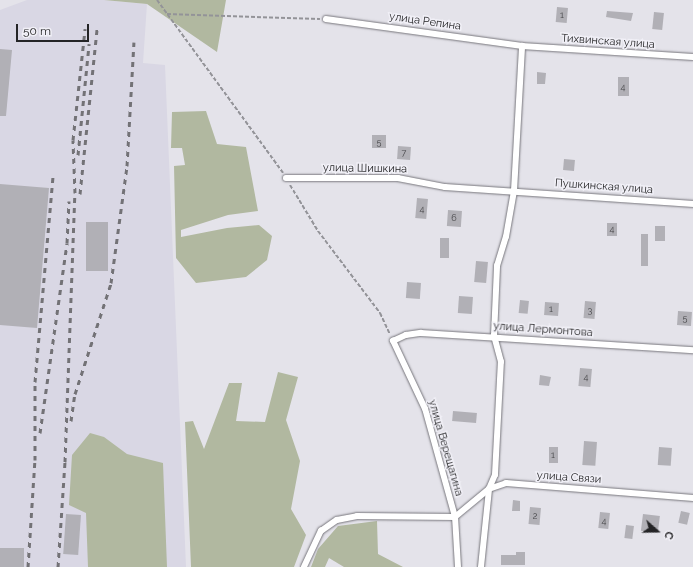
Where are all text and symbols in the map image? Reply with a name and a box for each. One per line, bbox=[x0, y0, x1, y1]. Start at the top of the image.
street label: улица Репина bbox=[388, 10, 462, 34]
house number: 1 bbox=[560, 10, 564, 20]
scale bar bbox=[18, 16, 91, 42]
text: 50 m bbox=[23, 24, 51, 38]
street label: Тихвинская улица bbox=[561, 32, 655, 52]
house number: 4 bbox=[621, 82, 625, 92]
house number: 5 bbox=[377, 137, 381, 147]
house number: 7 bbox=[402, 148, 406, 158]
street label: улица Шишкина bbox=[323, 162, 407, 176]
street label: Пушкинская улица bbox=[554, 177, 654, 197]
house number: 4 bbox=[420, 204, 424, 214]
house number: 6 bbox=[451, 213, 457, 223]
house number: 4 bbox=[610, 224, 614, 234]
house number: 1 bbox=[549, 304, 553, 314]
house number: 3 bbox=[588, 305, 592, 315]
house number: 5 bbox=[683, 313, 687, 323]
street label: улица Лермонтова bbox=[493, 320, 593, 340]
house number: 4 bbox=[584, 372, 588, 382]
street label: улица Верещагина bbox=[425, 398, 465, 498]
house number: 1 bbox=[551, 450, 555, 460]
street label: улица Связи bbox=[536, 469, 602, 487]
house number: 2 bbox=[533, 511, 537, 521]
north arrow bbox=[637, 511, 677, 551]
house number: 4 bbox=[602, 516, 606, 526]
text: С bbox=[661, 529, 676, 541]

